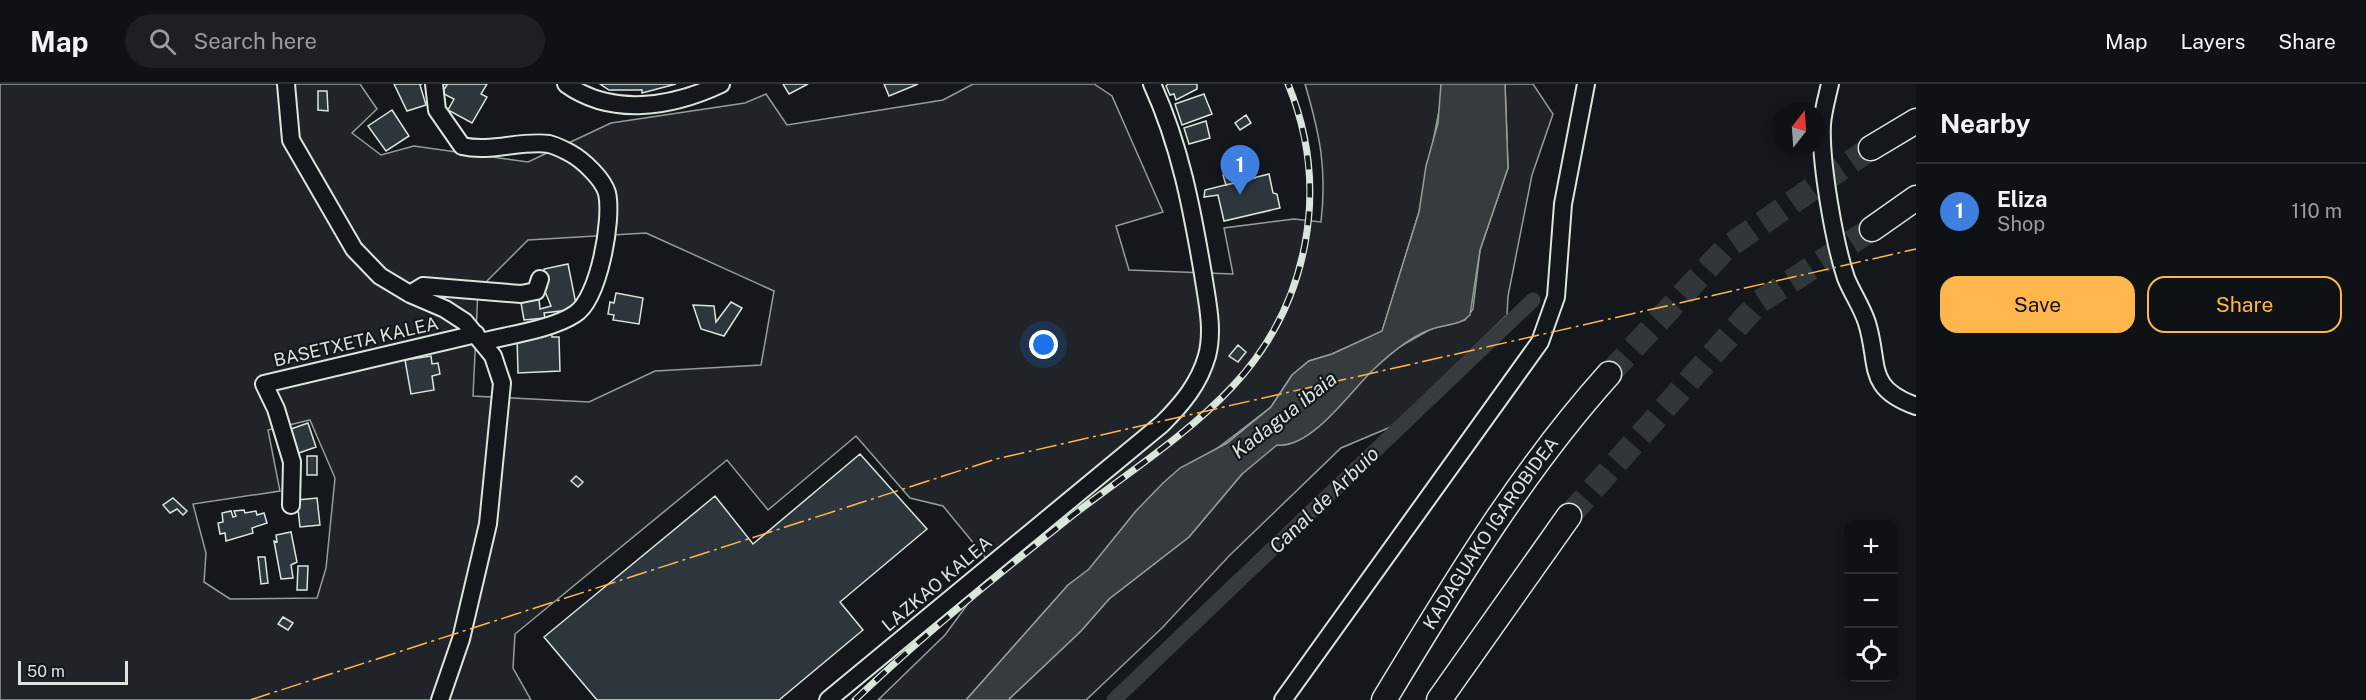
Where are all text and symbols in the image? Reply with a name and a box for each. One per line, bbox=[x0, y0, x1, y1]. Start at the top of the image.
search box bbox=[125, 14, 545, 68]
text: Map bbox=[30, 25, 89, 58]
icon: search bbox=[146, 25, 179, 58]
text: Search here bbox=[194, 28, 317, 54]
text: Map bbox=[2105, 29, 2148, 54]
text: Layers bbox=[2181, 29, 2245, 54]
text: Share bbox=[2278, 29, 2336, 54]
north arrow bbox=[1772, 102, 1826, 156]
text: Nearby bbox=[1940, 108, 2030, 139]
pin: 1 bbox=[1220, 146, 1260, 195]
text: Eliza bbox=[1997, 186, 2047, 212]
text: 1 bbox=[1955, 199, 1964, 223]
text: 110 m bbox=[2291, 199, 2342, 223]
text: Shop bbox=[1997, 212, 2045, 236]
button: Save bbox=[1940, 276, 2135, 333]
button: Share bbox=[2147, 276, 2342, 333]
street label: BASETXETA KALEA bbox=[271, 312, 441, 371]
your location bbox=[1029, 330, 1058, 359]
water label: Kadagua ibaia bbox=[1227, 366, 1341, 464]
street label: KADAGUAKO IGAROBIDEA bbox=[1418, 433, 1563, 633]
water label: Canal de Arbuio bbox=[1264, 442, 1384, 558]
map controls bbox=[1844, 520, 1898, 682]
button: + bbox=[1844, 520, 1898, 574]
street label: LAZKAO KALEA bbox=[878, 531, 996, 636]
button: − bbox=[1844, 574, 1898, 628]
button: locate bbox=[1844, 628, 1898, 682]
scale bar bbox=[18, 658, 128, 686]
text: 50 m bbox=[27, 662, 65, 681]

